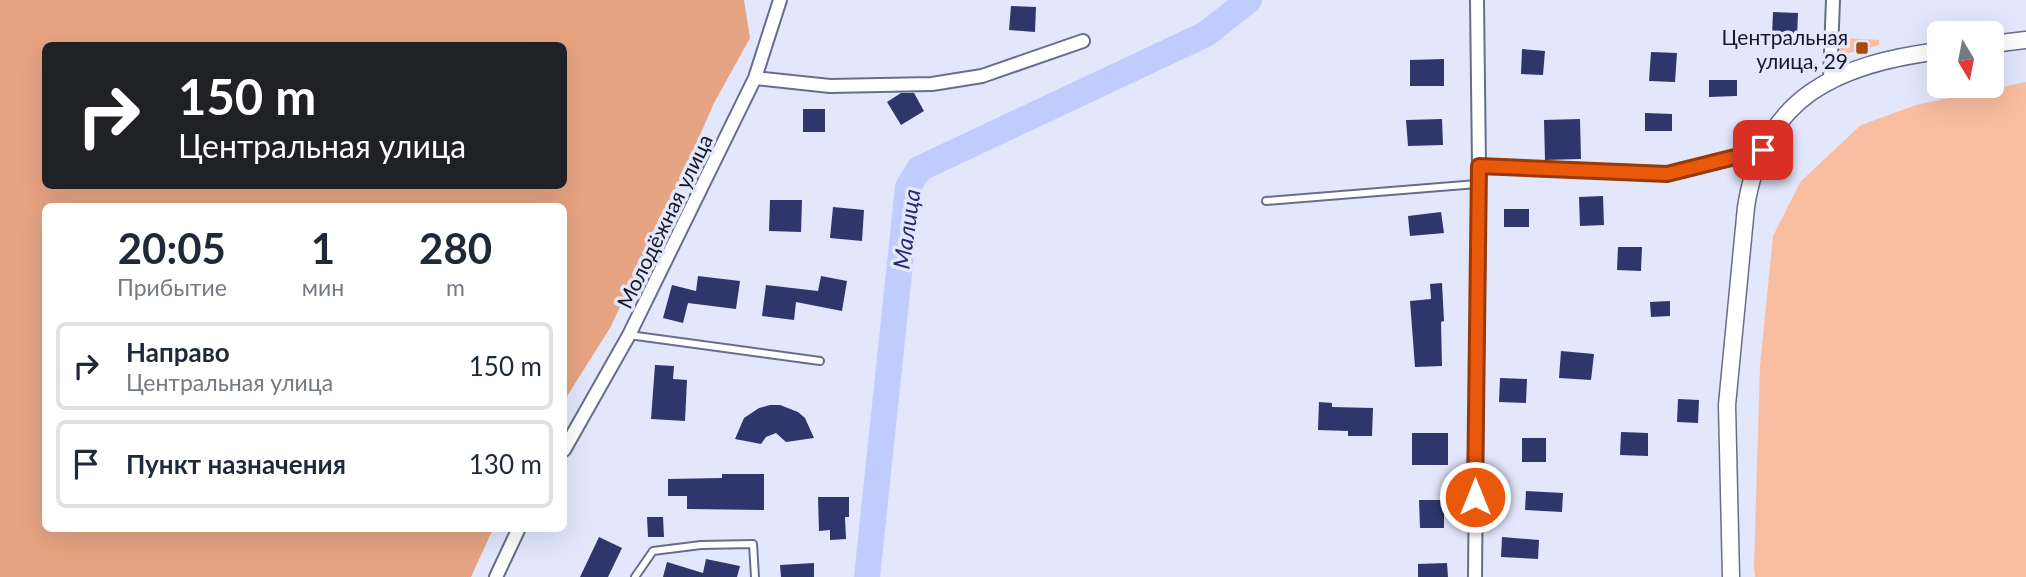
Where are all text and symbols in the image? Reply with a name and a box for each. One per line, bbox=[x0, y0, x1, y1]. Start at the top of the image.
north arrow bbox=[1927, 21, 2004, 98]
map controls bbox=[1927, 21, 2004, 98]
place label: Центральная улица, 29 bbox=[1722, 24, 1848, 73]
marker: Центральная улица, 29 bbox=[1854, 40, 1870, 56]
text: 150 m bbox=[178, 67, 316, 125]
icon: right bbox=[63, 70, 154, 161]
pin bbox=[1733, 120, 1793, 180]
text: Центральная улица bbox=[178, 126, 466, 165]
street label: Молодёжная улица bbox=[611, 130, 717, 312]
icon: arrive bbox=[1744, 131, 1782, 169]
water label: Малица bbox=[887, 187, 925, 271]
text: 20:05 bbox=[118, 223, 226, 273]
text: 1 bbox=[311, 223, 335, 273]
text: 280 bbox=[419, 223, 492, 273]
text: Прибытие bbox=[117, 273, 227, 301]
text: мин bbox=[302, 273, 344, 301]
text: m bbox=[446, 273, 465, 301]
text: Направо bbox=[126, 336, 230, 368]
icon: right bbox=[67, 347, 105, 385]
text: 150 m bbox=[469, 350, 542, 382]
text: Центральная улица bbox=[126, 368, 333, 396]
icon: arrive bbox=[67, 445, 105, 483]
text: Пункт назначения bbox=[126, 448, 346, 480]
text: 130 m bbox=[469, 448, 542, 480]
position arrow bbox=[1438, 460, 1512, 534]

